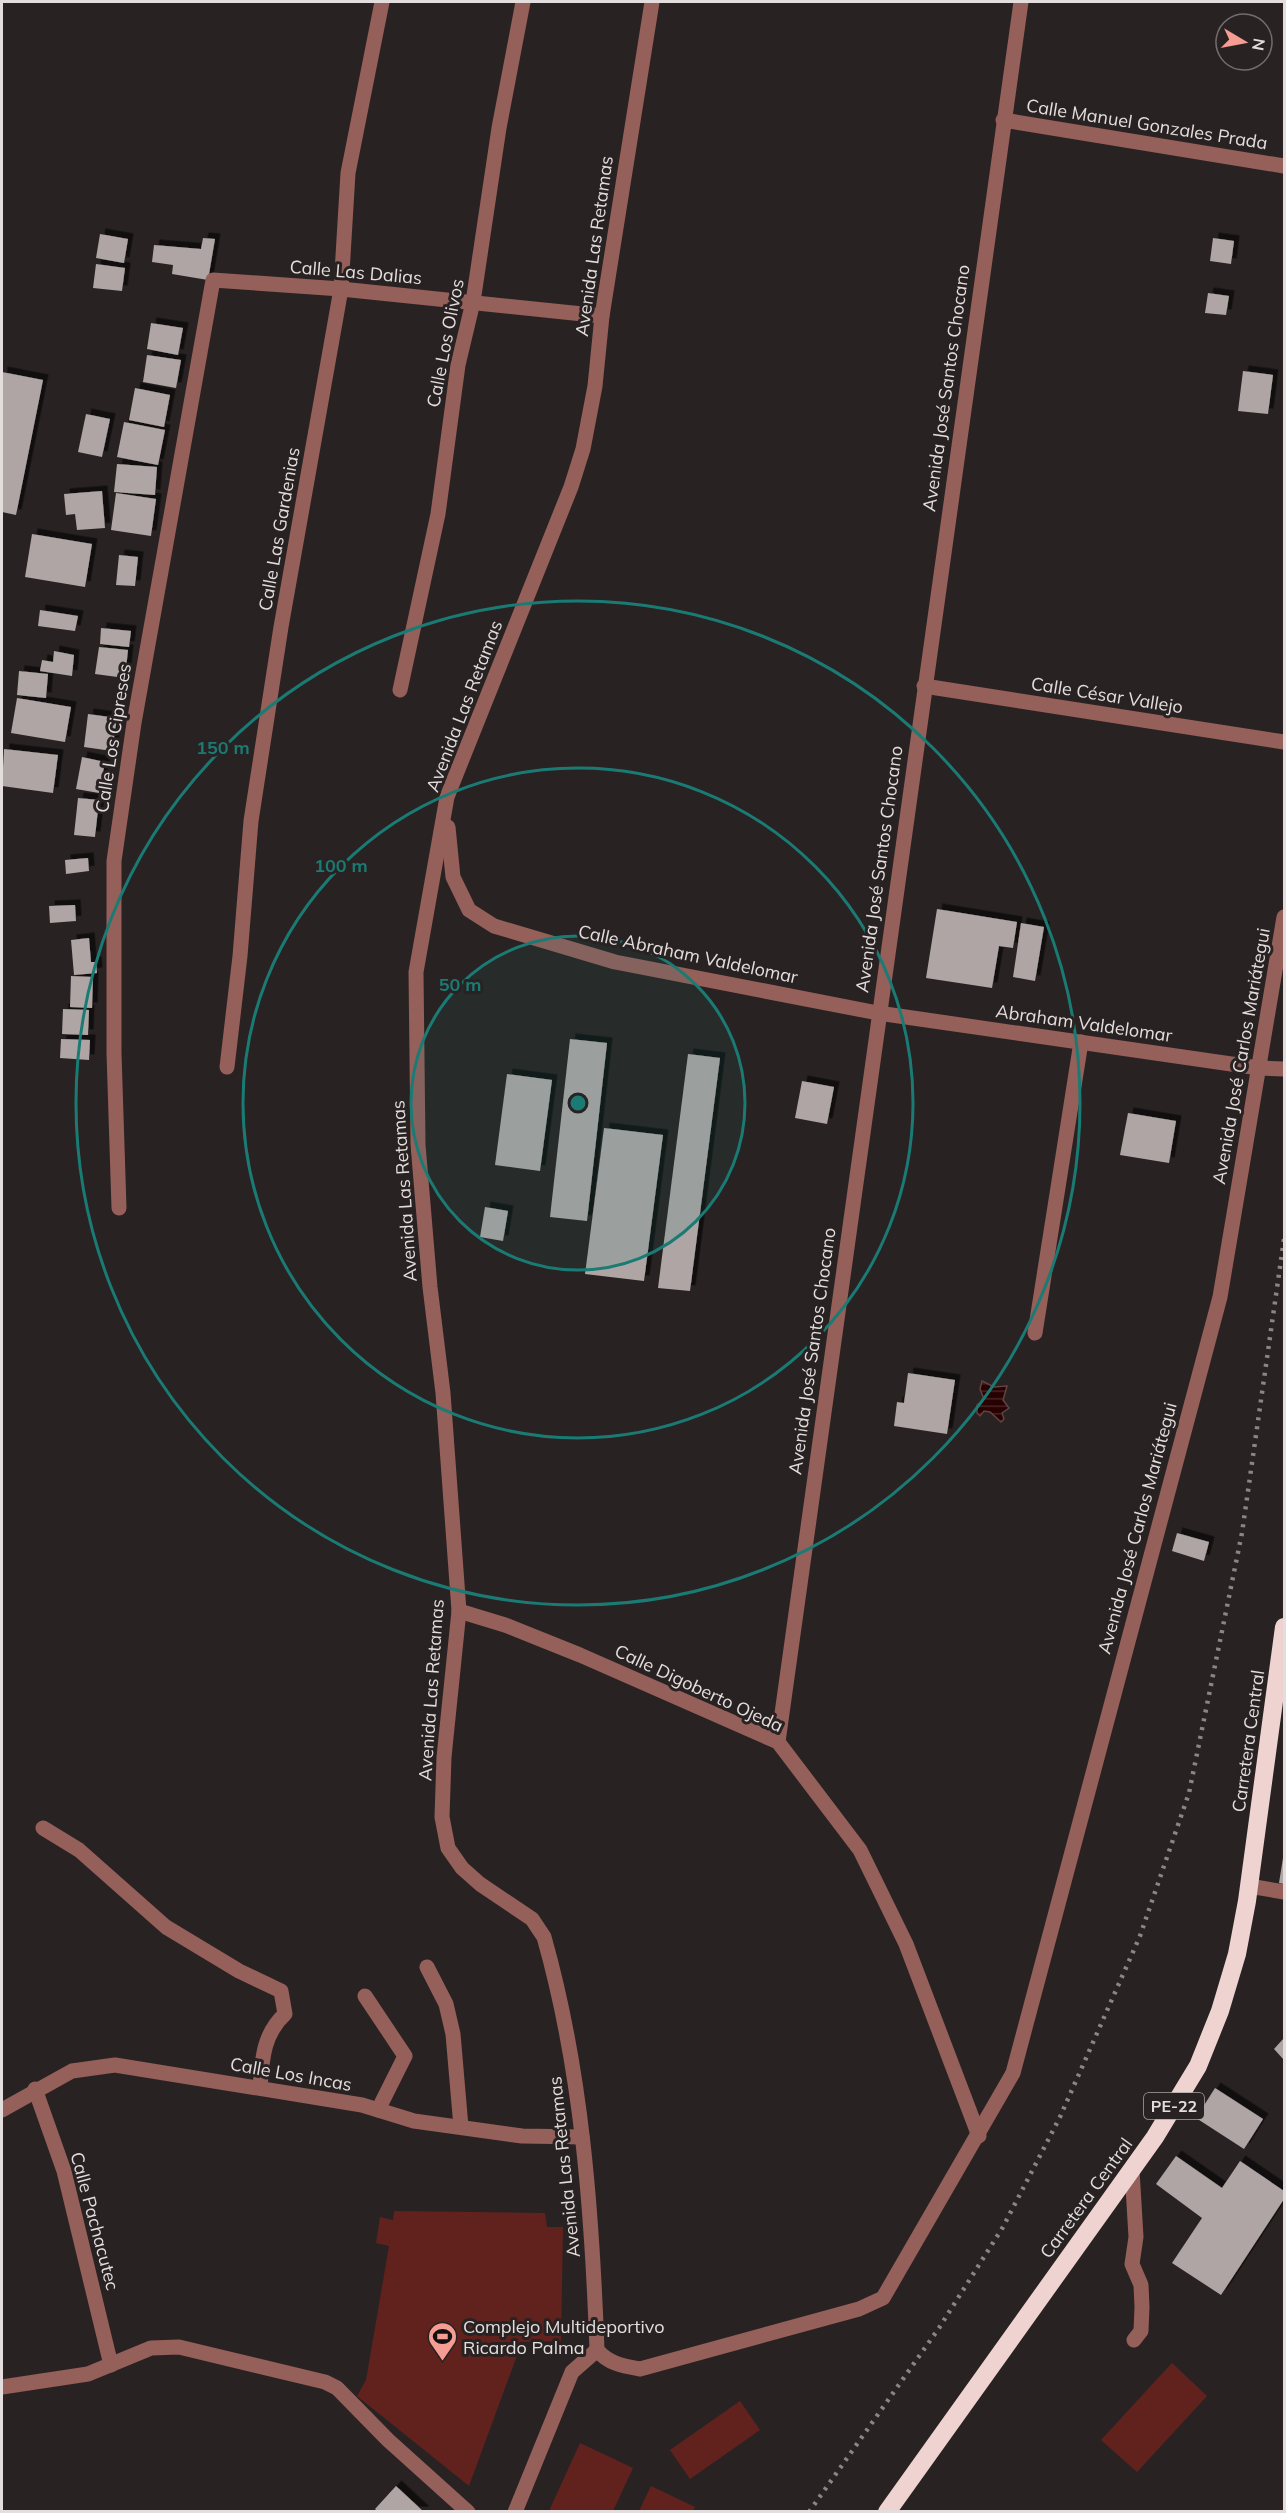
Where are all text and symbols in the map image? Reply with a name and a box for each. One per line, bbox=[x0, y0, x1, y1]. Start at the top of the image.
north arrow bbox=[1214, 12, 1274, 72]
text: N bbox=[1248, 37, 1270, 52]
street label: Calle Manuel Gonzales Prada bbox=[1025, 94, 1269, 154]
street label: Avenida Las Retamas bbox=[570, 154, 618, 338]
street label: Calle Las Dalias bbox=[289, 255, 423, 289]
street label: Avenida José Santos Chocano bbox=[917, 263, 975, 513]
street label: Calle Los Olivos bbox=[421, 277, 469, 409]
street label: Calle Las Gardenias bbox=[253, 445, 305, 613]
street label: Avenida Las Retamas bbox=[421, 617, 507, 795]
street label: Calle Los Cipreses bbox=[90, 662, 136, 814]
street label: Calle César Vallejo bbox=[1029, 672, 1185, 718]
text: 150 m bbox=[196, 736, 250, 759]
street label: Avenida José Santos Chocano bbox=[850, 744, 908, 994]
text: 100 m bbox=[314, 854, 368, 877]
street label: Calle Abraham Valdelomar bbox=[576, 919, 800, 989]
street label: Avenida José Carlos Mariátegui bbox=[1207, 926, 1275, 1186]
text: 50 m bbox=[439, 973, 481, 996]
street label: Abraham Valdelomar bbox=[994, 999, 1174, 1047]
centre of rings bbox=[568, 1093, 588, 1113]
street label: Avenida Las Retamas bbox=[386, 1099, 422, 1283]
street label: Avenida José Santos Chocano bbox=[783, 1226, 841, 1476]
street label: Avenida José Carlos Mariátegui bbox=[1092, 1400, 1182, 1656]
street label: Avenida Las Retamas bbox=[413, 1598, 449, 1782]
street label: Calle Digoberto Ojeda bbox=[611, 1639, 787, 1737]
street label: Carretera Central bbox=[1227, 1668, 1269, 1814]
street label: Calle Los Incas bbox=[228, 2052, 354, 2096]
street label: Avenida Las Retamas bbox=[543, 2075, 585, 2259]
road number: PE-22 bbox=[1144, 2093, 1204, 2119]
street label: Carretera Central bbox=[1035, 2133, 1137, 2263]
street label: Calle Pachacutec bbox=[65, 2149, 125, 2293]
place label: Complejo Multideportivo Ricardo Palma bbox=[463, 2315, 665, 2359]
sports icon: Complejo Multideportivo Ricardo Palma bbox=[426, 2320, 458, 2362]

